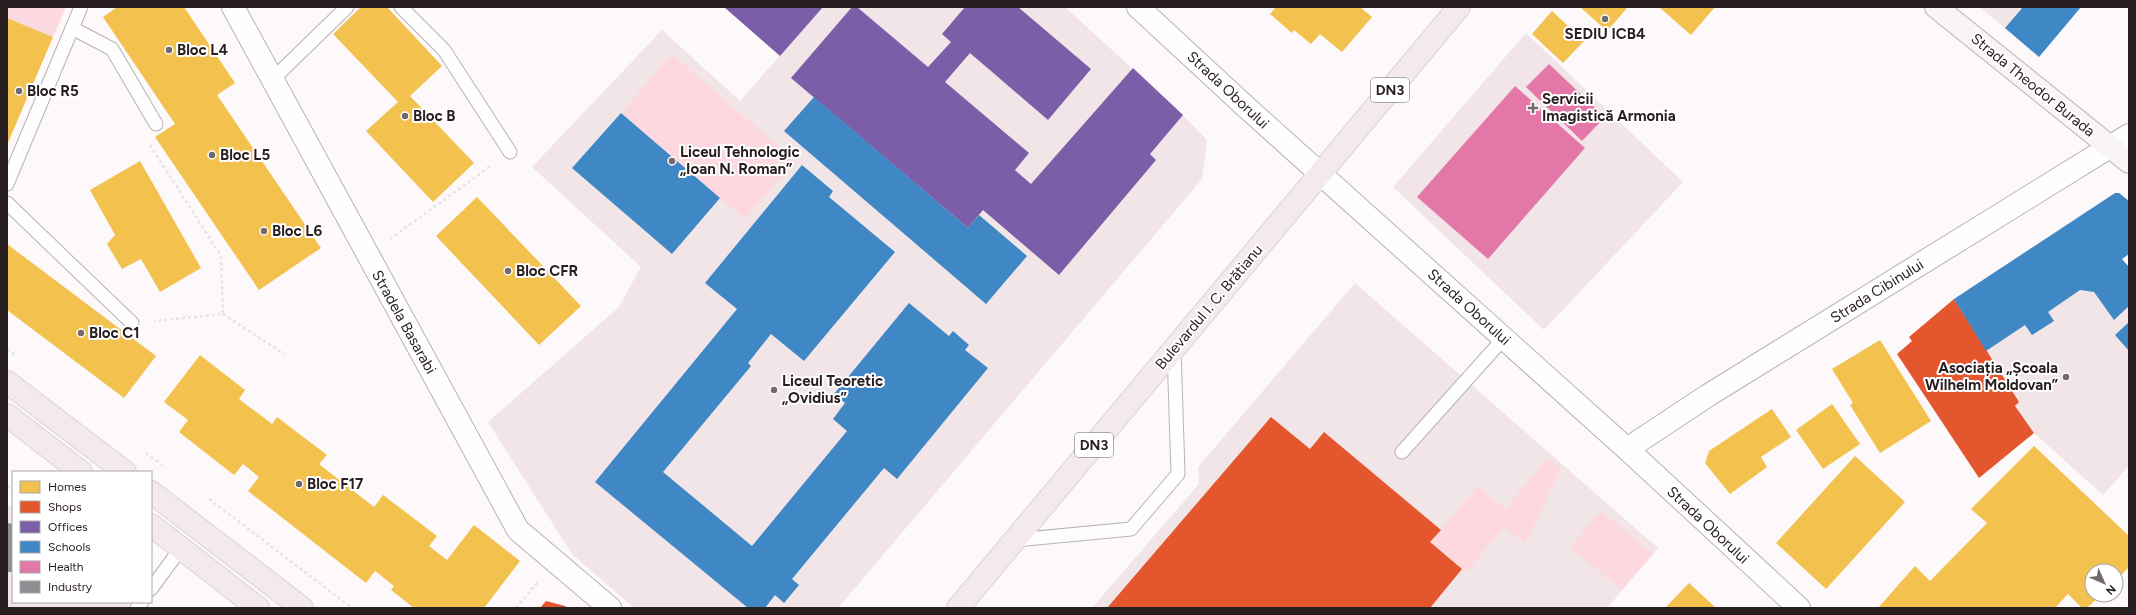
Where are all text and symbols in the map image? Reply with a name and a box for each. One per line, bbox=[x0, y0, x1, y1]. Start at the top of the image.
marker: SEDIU ICB4 bbox=[1600, 14, 1610, 24]
place label: SEDIU ICB4 bbox=[1565, 25, 1646, 43]
street label: Strada Theodor Burada bbox=[1967, 29, 2099, 141]
place label: Bloc L4 bbox=[177, 41, 228, 59]
marker: Bloc L4 bbox=[164, 45, 174, 55]
street label: Strada Oborului bbox=[1183, 47, 1273, 133]
road number: DN3 bbox=[1371, 78, 1409, 102]
place label: Bloc R5 bbox=[27, 82, 79, 100]
marker: Bloc R5 bbox=[14, 86, 24, 96]
place label: Servicii Imagistică Armonia bbox=[1542, 90, 1676, 125]
marker: Servicii Imagistică Armonia bbox=[1527, 102, 1539, 114]
place label: Bloc B bbox=[413, 107, 456, 125]
marker: Bloc B bbox=[400, 111, 410, 121]
place label: Liceul Tehnologic „Ioan N. Roman” bbox=[680, 143, 800, 178]
place label: Bloc L5 bbox=[220, 146, 270, 164]
marker: Bloc L5 bbox=[207, 150, 217, 160]
marker: Liceul Tehnologic „Ioan N. Roman” bbox=[667, 156, 677, 166]
place label: Bloc L6 bbox=[272, 222, 322, 240]
marker: Bloc L6 bbox=[259, 226, 269, 236]
street label: Bulevardul I. C. Brătianu bbox=[1152, 241, 1266, 373]
street label: Strada Cibinului bbox=[1827, 255, 1927, 327]
place label: Bloc CFR bbox=[516, 262, 579, 280]
street label: Strada Oborului bbox=[1424, 265, 1514, 349]
marker: Bloc CFR bbox=[503, 266, 513, 276]
street label: Stradela Basarabi bbox=[368, 267, 440, 377]
place label: Bloc C1 bbox=[89, 324, 140, 342]
marker: Bloc C1 bbox=[76, 328, 86, 338]
place label: Asociația „Școala Wilhelm Moldovan” bbox=[1925, 359, 2059, 394]
place label: Liceul Teoretic „Ovidius” bbox=[782, 372, 883, 407]
marker: Asociația „Școala Wilhelm Moldovan” bbox=[2061, 372, 2071, 382]
marker: Liceul Teoretic „Ovidius” bbox=[769, 385, 779, 395]
road number: DN3 bbox=[1075, 433, 1113, 457]
legend bbox=[12, 471, 152, 603]
place label: Bloc F17 bbox=[307, 475, 363, 493]
marker: Bloc F17 bbox=[294, 479, 304, 489]
text: Homes bbox=[48, 480, 87, 494]
street label: Strada Oborului bbox=[1663, 482, 1753, 568]
text: Shops bbox=[48, 500, 82, 514]
text: Offices bbox=[48, 520, 88, 534]
text: Schools bbox=[48, 540, 91, 554]
text: Health bbox=[48, 560, 84, 574]
north arrow bbox=[2084, 563, 2124, 603]
text: Industry bbox=[48, 580, 93, 594]
text: N bbox=[2103, 582, 2118, 597]

